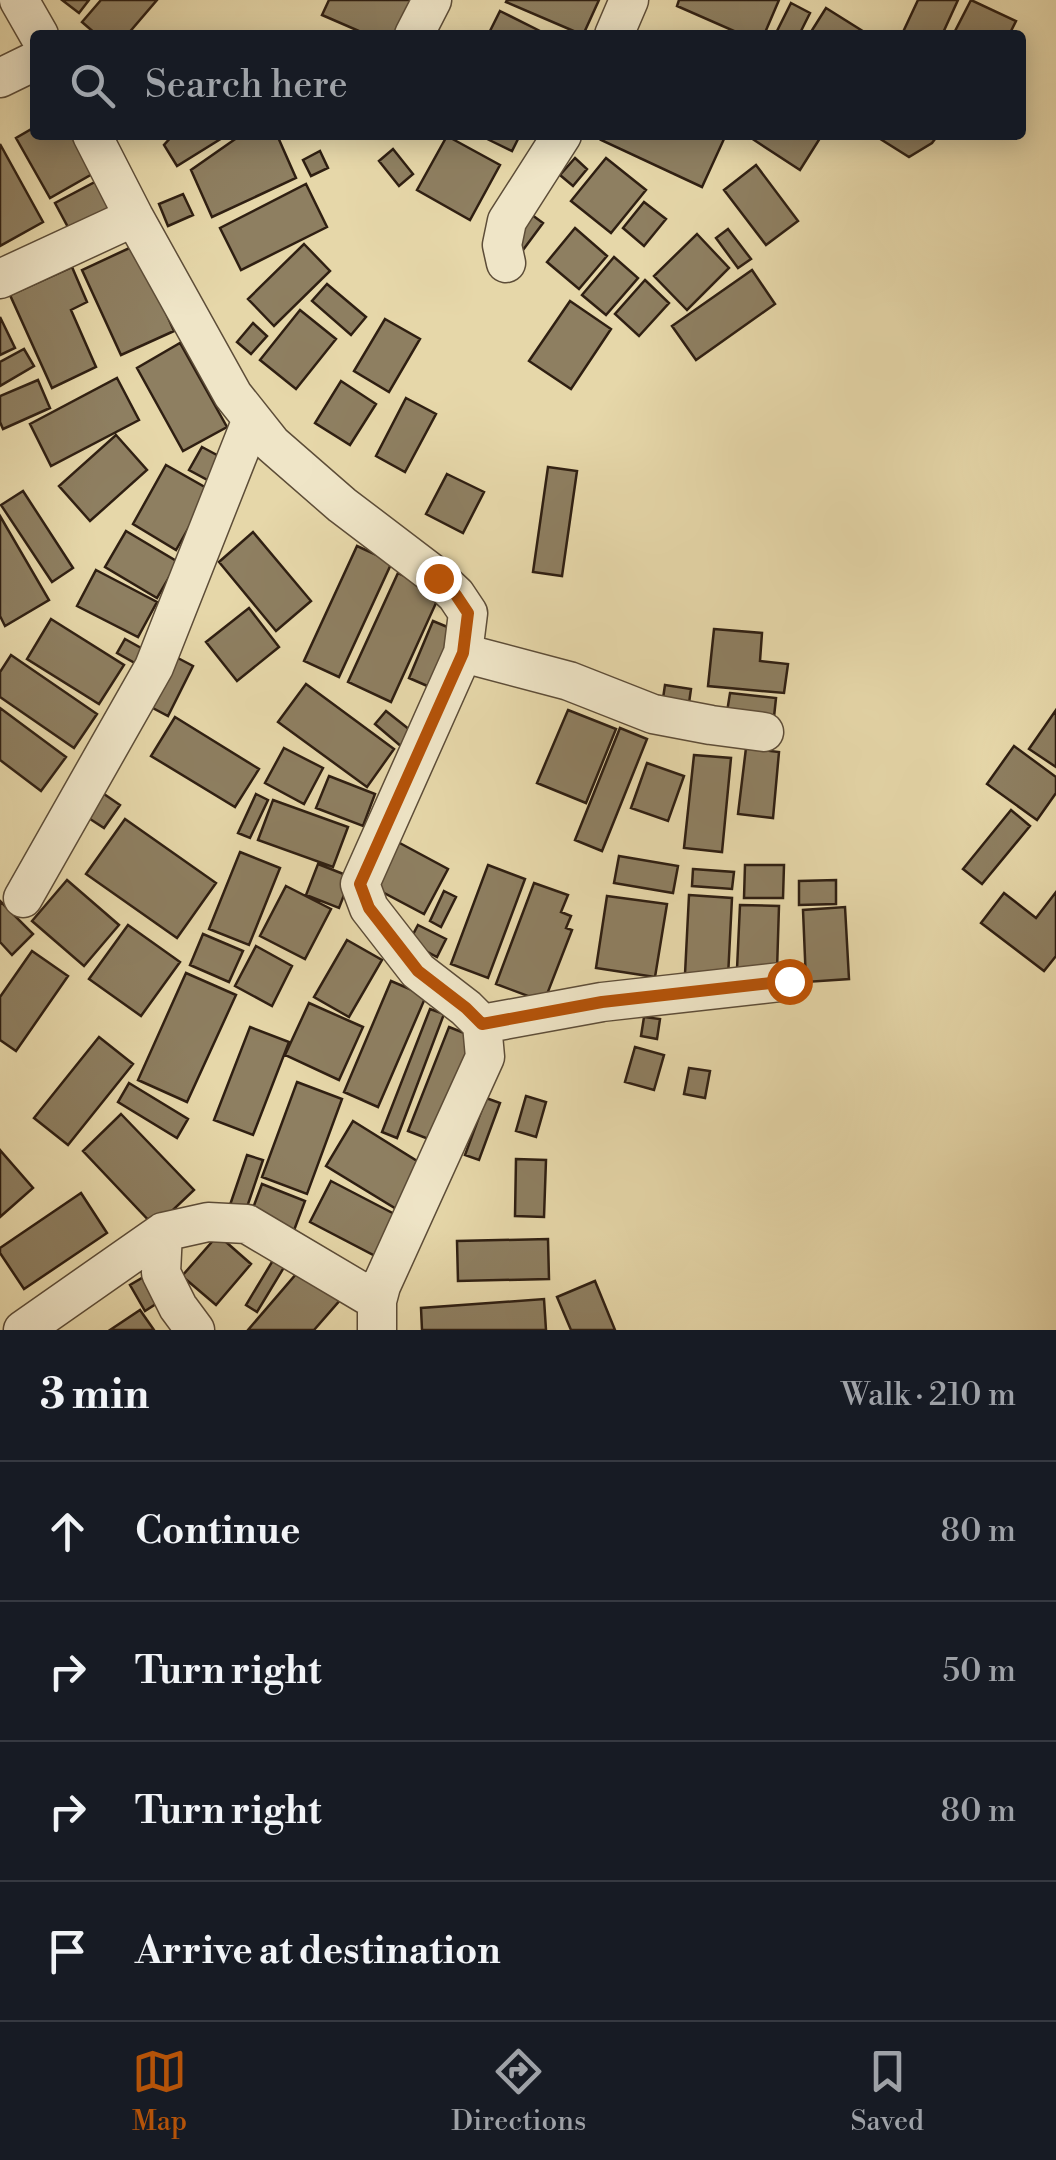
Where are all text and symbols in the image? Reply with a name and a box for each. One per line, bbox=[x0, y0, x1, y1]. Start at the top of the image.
search box bbox=[30, 30, 1026, 140]
icon: search bbox=[65, 58, 120, 113]
text: Search here bbox=[145, 62, 348, 109]
route end bbox=[416, 556, 462, 602]
route start bbox=[767, 959, 813, 1005]
text: 3 min bbox=[40, 1369, 149, 1422]
text: Walk · 210 m bbox=[841, 1375, 1016, 1415]
icon: ahead bbox=[40, 1504, 95, 1559]
text: Continue bbox=[135, 1508, 300, 1555]
text: 80 m bbox=[941, 1511, 1016, 1551]
icon: right bbox=[40, 1644, 95, 1699]
text: Turn right bbox=[135, 1648, 321, 1695]
text: 50 m bbox=[943, 1651, 1016, 1691]
icon: right bbox=[40, 1784, 95, 1839]
text: Turn right bbox=[135, 1788, 321, 1835]
text: 80 m bbox=[941, 1791, 1016, 1831]
icon: arrive bbox=[40, 1924, 95, 1979]
text: Arrive at destination bbox=[135, 1928, 501, 1975]
tab: Map bbox=[132, 2044, 187, 2139]
tab: Directions bbox=[451, 2044, 586, 2139]
tab: Saved bbox=[850, 2044, 924, 2139]

